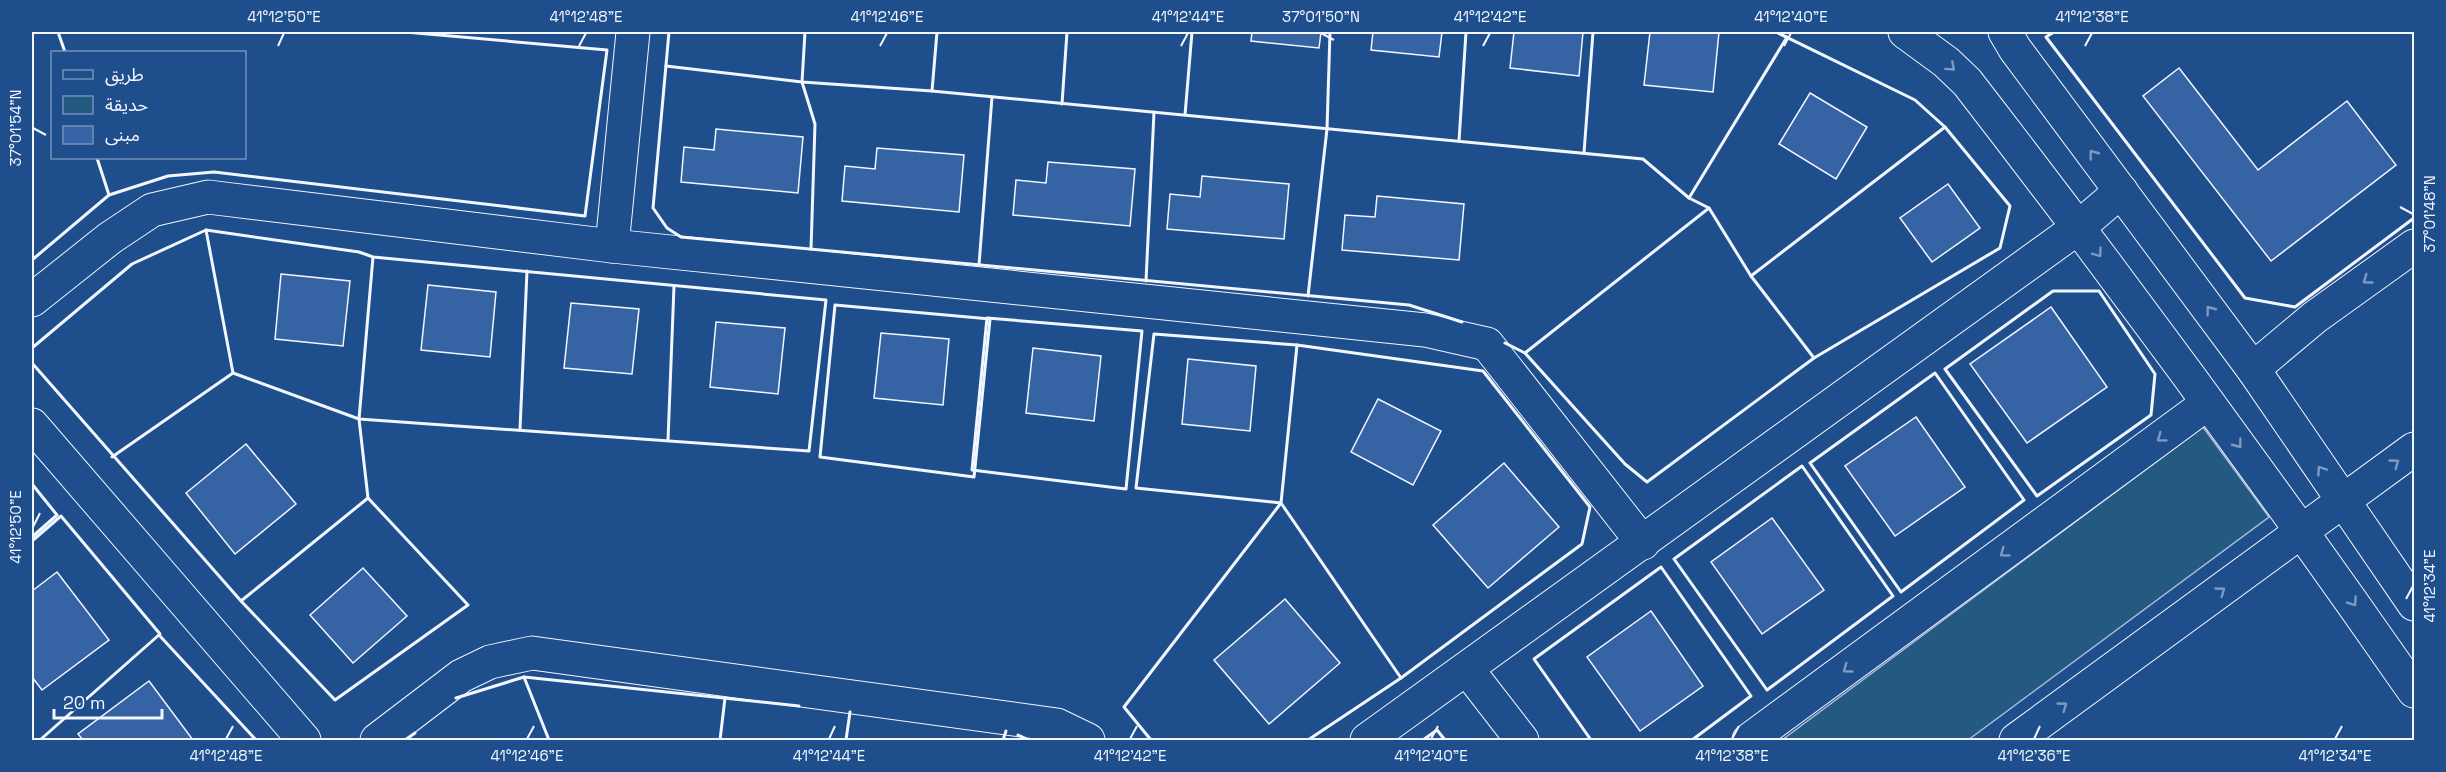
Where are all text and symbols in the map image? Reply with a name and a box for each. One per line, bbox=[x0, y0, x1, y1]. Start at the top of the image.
text: 41°12'50"E bbox=[247, 7, 321, 26]
text: 41°12'48"E bbox=[550, 7, 622, 26]
text: 41°12'46"E bbox=[851, 7, 923, 26]
text: 41°12'44"E bbox=[1152, 7, 1224, 26]
text: 37°01'50"N bbox=[1282, 7, 1360, 26]
text: 41°12'42"E bbox=[1454, 7, 1526, 26]
text: 41°12'40"E bbox=[1754, 7, 1828, 26]
text: 41°12'38"E bbox=[2055, 7, 2129, 26]
legend bbox=[51, 51, 246, 159]
one-way arrow bbox=[1944, 60, 1955, 71]
text: طريق bbox=[105, 63, 144, 86]
text: 37°01'54"N bbox=[6, 89, 25, 167]
text: حديقة bbox=[105, 93, 148, 116]
text: مبنى bbox=[105, 123, 140, 146]
one-way arrow bbox=[2089, 149, 2100, 160]
text: 37°01'48"N bbox=[2420, 175, 2439, 253]
one-way arrow bbox=[2091, 246, 2102, 257]
one-way arrow bbox=[2362, 273, 2373, 284]
one-way arrow bbox=[2206, 306, 2217, 317]
one-way arrow bbox=[2157, 431, 2168, 442]
one-way arrow bbox=[2231, 437, 2242, 448]
one-way arrow bbox=[2389, 459, 2400, 470]
one-way arrow bbox=[2317, 466, 2328, 477]
text: 41°12'50"E bbox=[6, 490, 25, 564]
one-way arrow bbox=[2000, 546, 2011, 557]
text: 41°12'34"E bbox=[2420, 550, 2439, 622]
one-way arrow bbox=[2214, 587, 2225, 598]
one-way arrow bbox=[2346, 595, 2357, 606]
one-way arrow bbox=[1842, 661, 1853, 672]
scale bar bbox=[54, 682, 162, 720]
text: 20 m bbox=[63, 691, 106, 714]
one-way arrow bbox=[2057, 702, 2068, 713]
text: 41°12'48"E bbox=[190, 746, 262, 765]
text: 41°12'46"E bbox=[491, 746, 563, 765]
text: 41°12'44"E bbox=[793, 746, 865, 765]
text: 41°12'42"E bbox=[1094, 746, 1166, 765]
text: 41°12'40"E bbox=[1394, 746, 1468, 765]
text: 41°12'38"E bbox=[1695, 746, 1769, 765]
text: 41°12'36"E bbox=[1997, 746, 2071, 765]
text: 41°12'34"E bbox=[2299, 746, 2371, 765]

